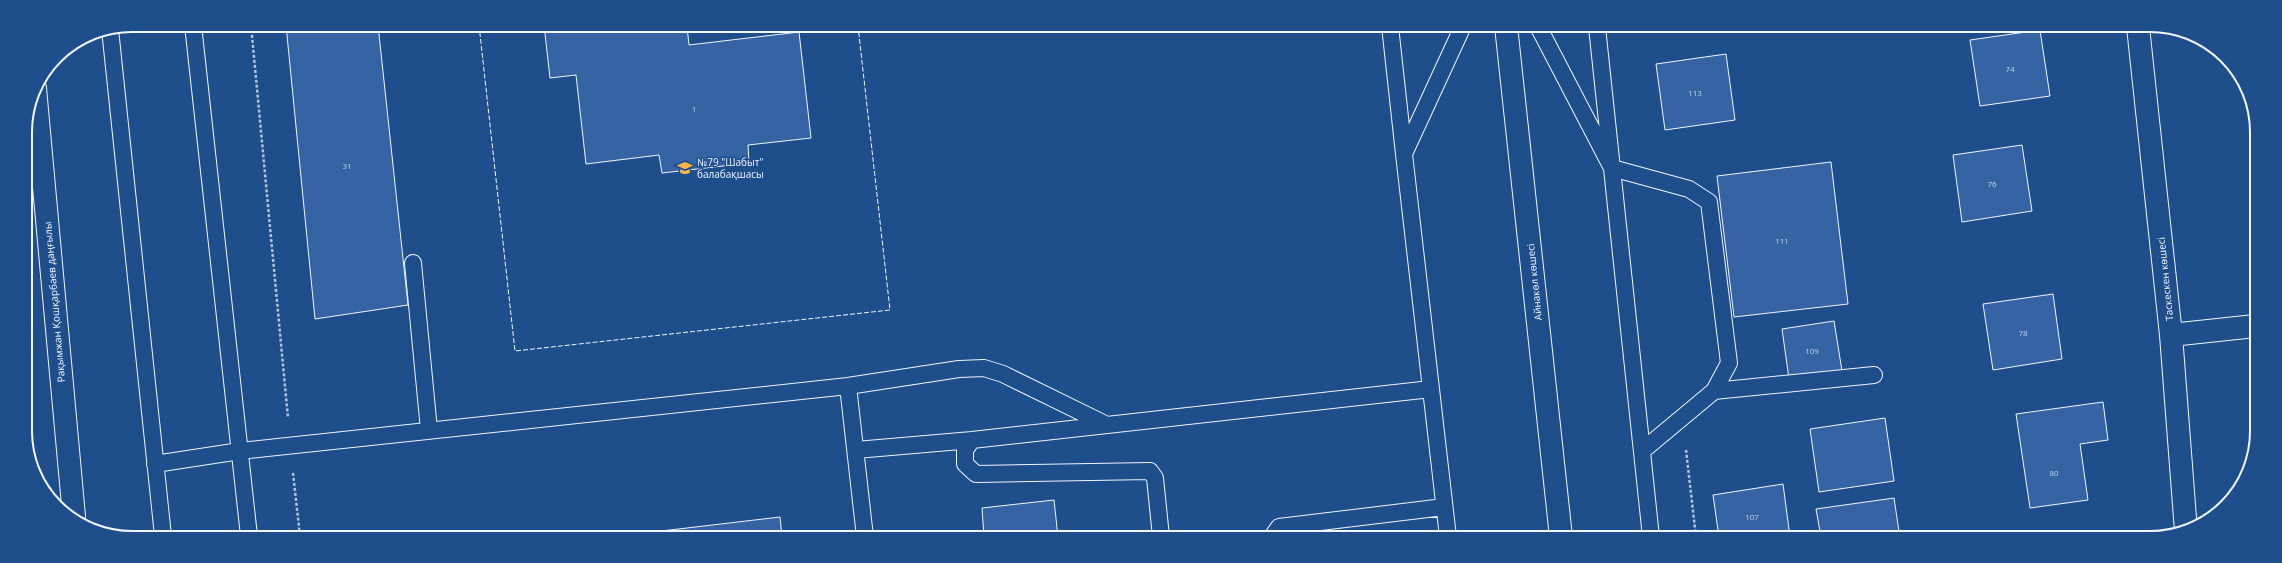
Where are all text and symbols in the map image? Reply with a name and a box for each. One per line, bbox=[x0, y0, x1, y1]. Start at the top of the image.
house number: 74 bbox=[2005, 63, 2015, 74]
house number: 113 bbox=[1688, 87, 1702, 98]
house number: 1 bbox=[692, 103, 696, 114]
place label: №79 "Шабыт" балабақшасы bbox=[697, 155, 764, 181]
school or university icon: №79 "Шабыт" балабақшасы bbox=[676, 159, 694, 177]
house number: 31 bbox=[342, 160, 352, 171]
house number: 76 bbox=[1987, 178, 1997, 189]
street label: Рақымжан Қошқарбаев даңғылы bbox=[40, 221, 68, 383]
house number: 111 bbox=[1775, 235, 1789, 246]
street label: Таскескен көшесі bbox=[2154, 236, 2176, 322]
street label: Айнакөл көшесі bbox=[1523, 243, 1545, 321]
house number: 78 bbox=[2018, 327, 2028, 338]
house number: 109 bbox=[1805, 345, 1819, 356]
house number: 80 bbox=[2049, 467, 2059, 478]
house number: 107 bbox=[1745, 511, 1759, 522]

